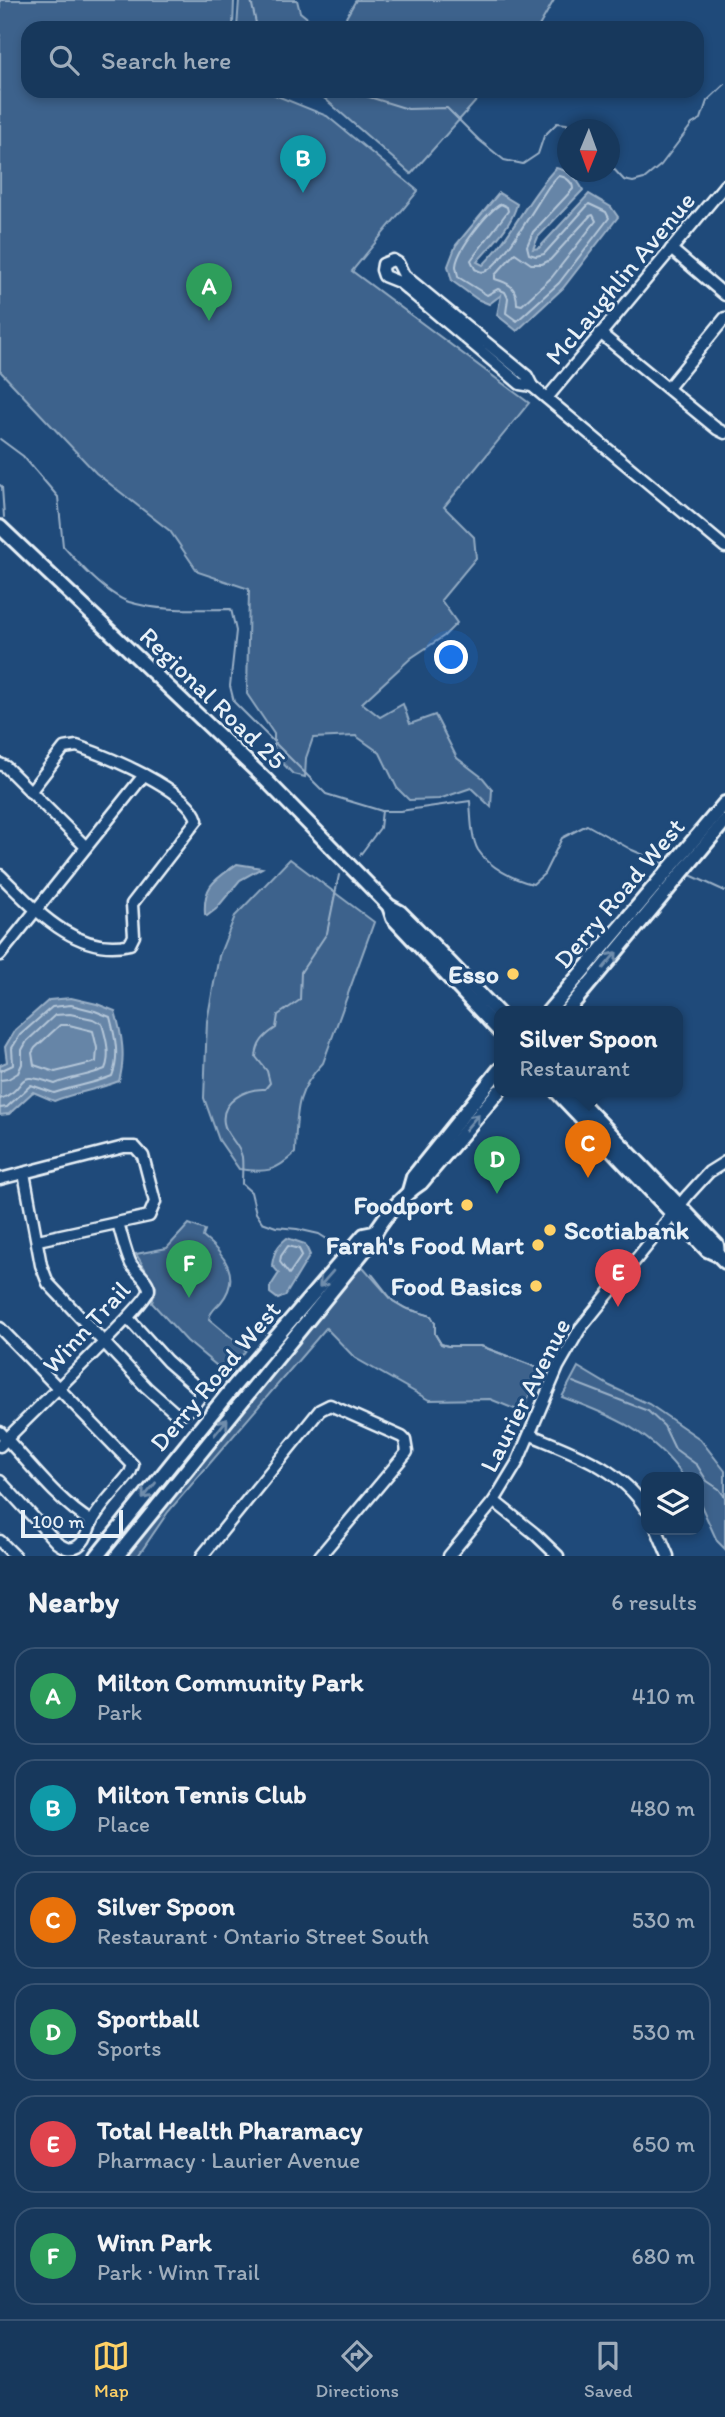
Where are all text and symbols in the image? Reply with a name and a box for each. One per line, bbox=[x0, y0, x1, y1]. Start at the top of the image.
search box bbox=[21, 21, 704, 98]
icon: search bbox=[45, 41, 83, 79]
text: Search here bbox=[101, 44, 231, 76]
north arrow bbox=[557, 119, 620, 182]
pin: B bbox=[280, 135, 326, 193]
street label: McLaughlin Avenue bbox=[538, 185, 702, 371]
pin: A bbox=[186, 263, 232, 321]
street label: Regional Road 25 bbox=[133, 620, 293, 776]
your location bbox=[434, 640, 468, 674]
street label: Derry Road West bbox=[547, 811, 691, 975]
one-way arrow bbox=[602, 951, 618, 969]
place label: Esso bbox=[448, 958, 499, 990]
marker: Esso bbox=[505, 966, 521, 982]
popup bbox=[494, 1006, 683, 1097]
text: Silver Spoon bbox=[520, 1022, 657, 1054]
text: Restaurant bbox=[520, 1054, 630, 1082]
one-way arrow bbox=[464, 1114, 480, 1132]
pin: C bbox=[565, 1120, 611, 1178]
pin: D bbox=[474, 1136, 520, 1194]
place label: Foodport bbox=[353, 1189, 453, 1221]
marker: Foodport bbox=[459, 1197, 475, 1213]
place label: Scotiabank bbox=[564, 1214, 690, 1246]
marker: Scotiabank bbox=[542, 1222, 558, 1238]
place label: Farah's Food Mart bbox=[326, 1229, 524, 1261]
marker: Farah's Food Mart bbox=[530, 1237, 546, 1253]
pin: F bbox=[166, 1240, 212, 1298]
pin: E bbox=[595, 1249, 641, 1307]
one-way arrow bbox=[318, 1269, 334, 1287]
place label: Food Basics bbox=[391, 1270, 522, 1302]
street label: Winn Trail bbox=[35, 1274, 137, 1380]
marker: Food Basics bbox=[528, 1278, 544, 1294]
street label: Derry Road West bbox=[143, 1294, 287, 1458]
street label: Laurier Avenue bbox=[473, 1313, 577, 1477]
one-way arrow bbox=[214, 1418, 229, 1436]
map controls bbox=[641, 1472, 704, 1535]
button: layers bbox=[641, 1472, 704, 1535]
one-way arrow bbox=[141, 1482, 157, 1500]
scale bar bbox=[21, 1507, 122, 1539]
text: 100 m bbox=[32, 1510, 84, 1533]
text: Nearby bbox=[28, 1583, 119, 1620]
text: 6 results bbox=[611, 1588, 697, 1616]
text: Milton Community Park bbox=[97, 1666, 363, 1698]
text: A bbox=[46, 1682, 60, 1710]
text: 410 m bbox=[632, 1682, 695, 1710]
text: Park bbox=[97, 1698, 142, 1726]
text: Milton Tennis Club bbox=[97, 1778, 307, 1810]
text: B bbox=[46, 1794, 60, 1822]
text: 480 m bbox=[630, 1794, 695, 1822]
text: Place bbox=[97, 1810, 150, 1838]
text: Silver Spoon bbox=[97, 1890, 235, 1922]
text: C bbox=[46, 1906, 60, 1934]
text: 530 m bbox=[632, 1906, 695, 1934]
text: Restaurant · Ontario Street South bbox=[97, 1922, 429, 1950]
text: Sportball bbox=[97, 2002, 199, 2034]
text: D bbox=[45, 2018, 61, 2046]
text: 530 m bbox=[632, 2018, 695, 2046]
text: Sports bbox=[97, 2034, 161, 2062]
text: Total Health Pharamacy bbox=[97, 2114, 362, 2146]
text: E bbox=[47, 2130, 59, 2158]
text: 650 m bbox=[632, 2130, 695, 2158]
text: Pharmacy · Laurier Avenue bbox=[97, 2146, 360, 2174]
text: Winn Park bbox=[97, 2226, 212, 2258]
text: F bbox=[47, 2242, 59, 2270]
text: 680 m bbox=[632, 2242, 695, 2270]
text: Park · Winn Trail bbox=[97, 2258, 260, 2286]
tab: Map bbox=[92, 2337, 130, 2402]
tab: Directions bbox=[315, 2337, 399, 2402]
tab: Saved bbox=[584, 2337, 632, 2402]

